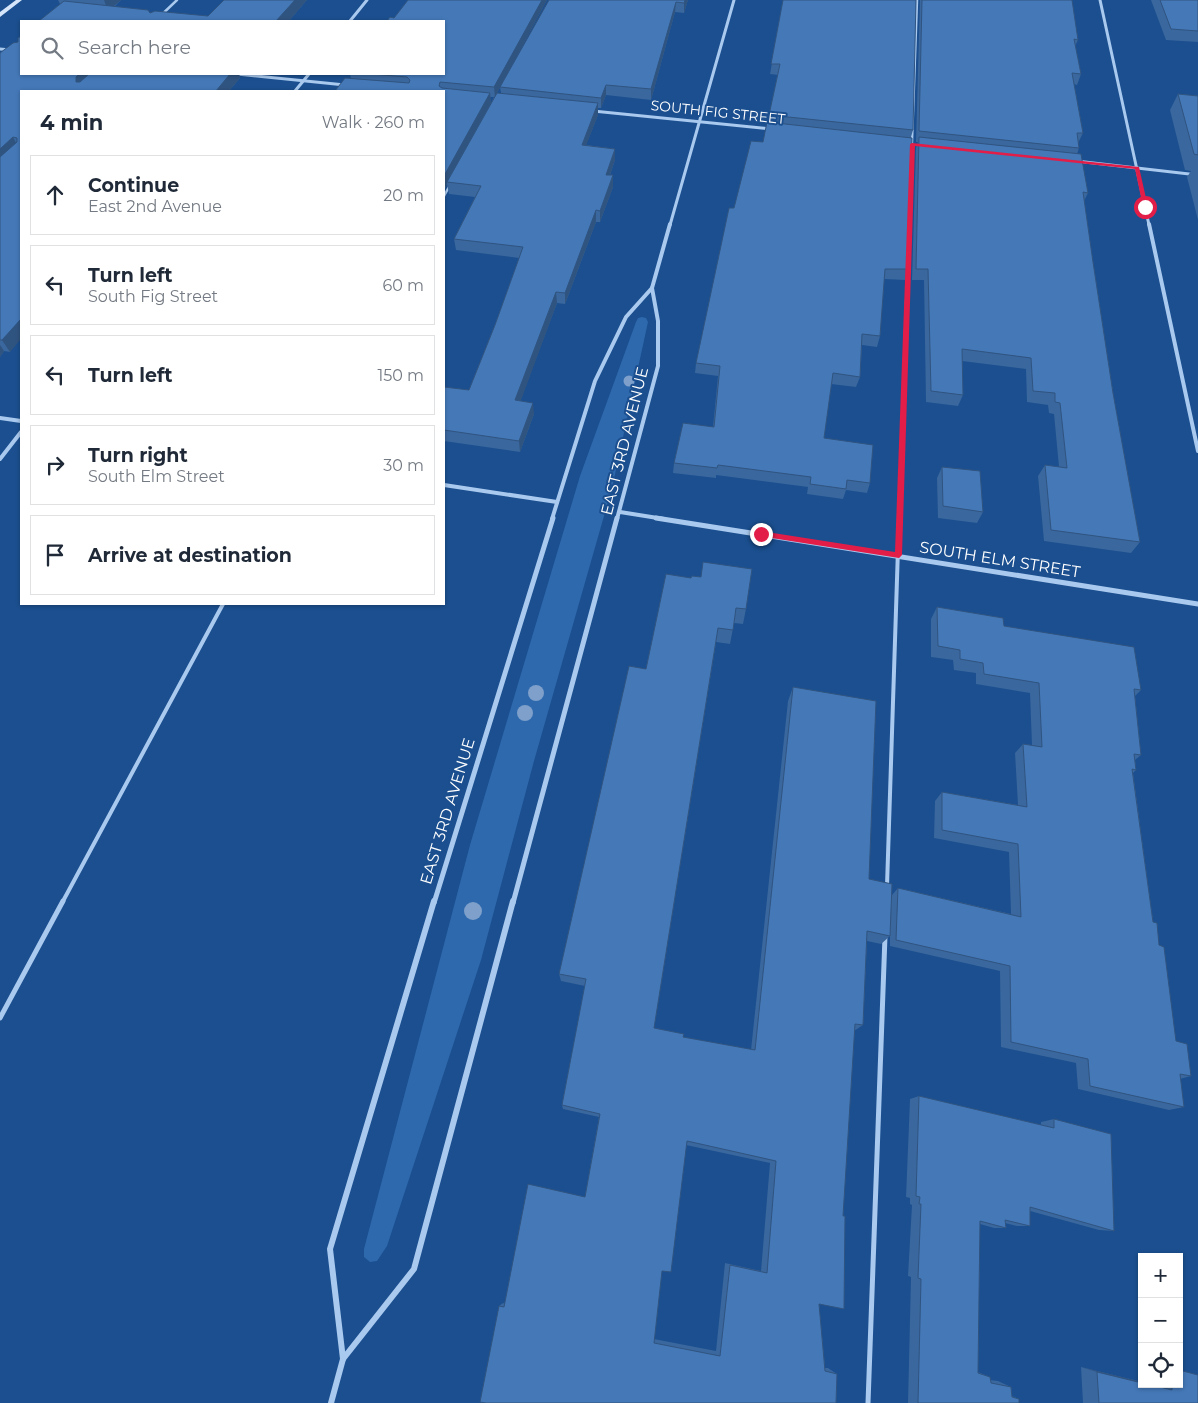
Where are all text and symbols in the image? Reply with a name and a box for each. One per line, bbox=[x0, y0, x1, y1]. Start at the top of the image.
search box bbox=[20, 20, 445, 75]
icon: search bbox=[38, 34, 66, 62]
text: Search here bbox=[78, 36, 191, 59]
street label: SOUTH FIG STREET bbox=[650, 96, 786, 128]
text: 4 min bbox=[40, 110, 103, 135]
text: Walk · 260 m bbox=[322, 113, 425, 132]
text: Continue bbox=[88, 174, 179, 197]
icon: ahead bbox=[41, 181, 69, 209]
text: 20 m bbox=[383, 186, 424, 205]
route start bbox=[1134, 196, 1157, 219]
text: East 2nd Avenue bbox=[88, 197, 222, 216]
text: Turn left bbox=[88, 264, 173, 287]
icon: left bbox=[41, 271, 69, 299]
text: 60 m bbox=[382, 276, 424, 295]
text: South Fig Street bbox=[88, 287, 218, 306]
icon: left bbox=[41, 361, 69, 389]
text: Turn left bbox=[88, 364, 173, 387]
street label: EAST 3RD AVENUE bbox=[597, 365, 652, 517]
text: 150 m bbox=[377, 366, 424, 385]
text: Turn right bbox=[88, 444, 188, 467]
icon: right bbox=[41, 451, 69, 479]
text: 30 m bbox=[383, 456, 424, 475]
text: South Elm Street bbox=[88, 467, 225, 486]
route end bbox=[750, 523, 773, 546]
street label: SOUTH ELM STREET bbox=[918, 537, 1083, 582]
icon: arrive bbox=[41, 541, 69, 569]
text: Arrive at destination bbox=[88, 544, 292, 567]
street label: EAST 3RD AVENUE bbox=[416, 736, 479, 887]
map controls bbox=[1138, 1253, 1183, 1388]
button: + bbox=[1138, 1253, 1183, 1298]
button: − bbox=[1138, 1298, 1183, 1343]
button: locate bbox=[1138, 1343, 1183, 1388]

